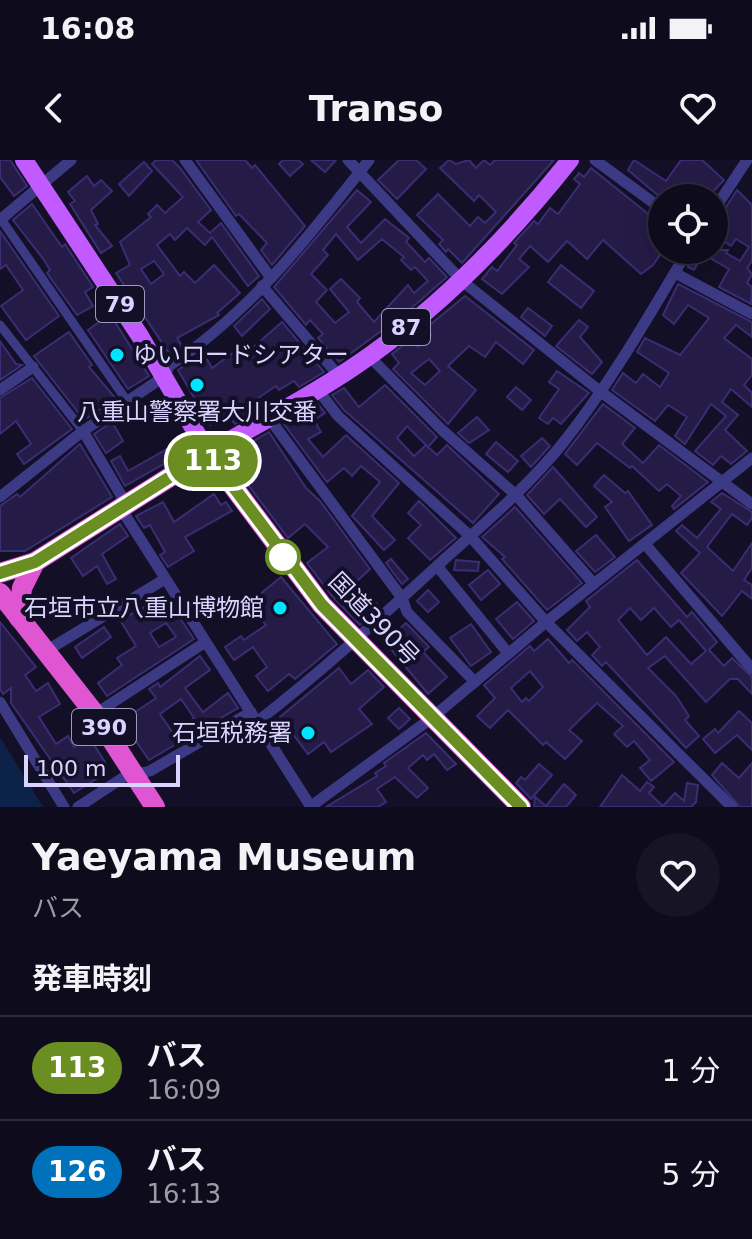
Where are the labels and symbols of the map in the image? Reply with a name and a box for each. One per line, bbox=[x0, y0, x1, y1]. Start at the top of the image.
road number: 79 bbox=[96, 286, 144, 322]
road number: 87 bbox=[382, 309, 430, 345]
place label: ゆいロードシアター bbox=[133, 341, 349, 369]
marker: ゆいロードシアター bbox=[108, 346, 126, 364]
marker: 八重山警察署大川交番 bbox=[188, 376, 206, 394]
place label: 八重山警察署大川交番 bbox=[77, 398, 317, 426]
line badge: 113 bbox=[167, 435, 259, 487]
unlabelled marker bbox=[266, 540, 300, 574]
street label: 国道390号 bbox=[323, 567, 425, 671]
place label: 石垣市立八重山博物館 bbox=[24, 594, 264, 622]
marker: 石垣市立八重山博物館 bbox=[271, 599, 289, 617]
road number: 390 bbox=[72, 709, 136, 745]
place label: 石垣税務署 bbox=[172, 719, 292, 747]
marker: 石垣税務署 bbox=[299, 724, 317, 742]
scale bar bbox=[24, 751, 180, 787]

